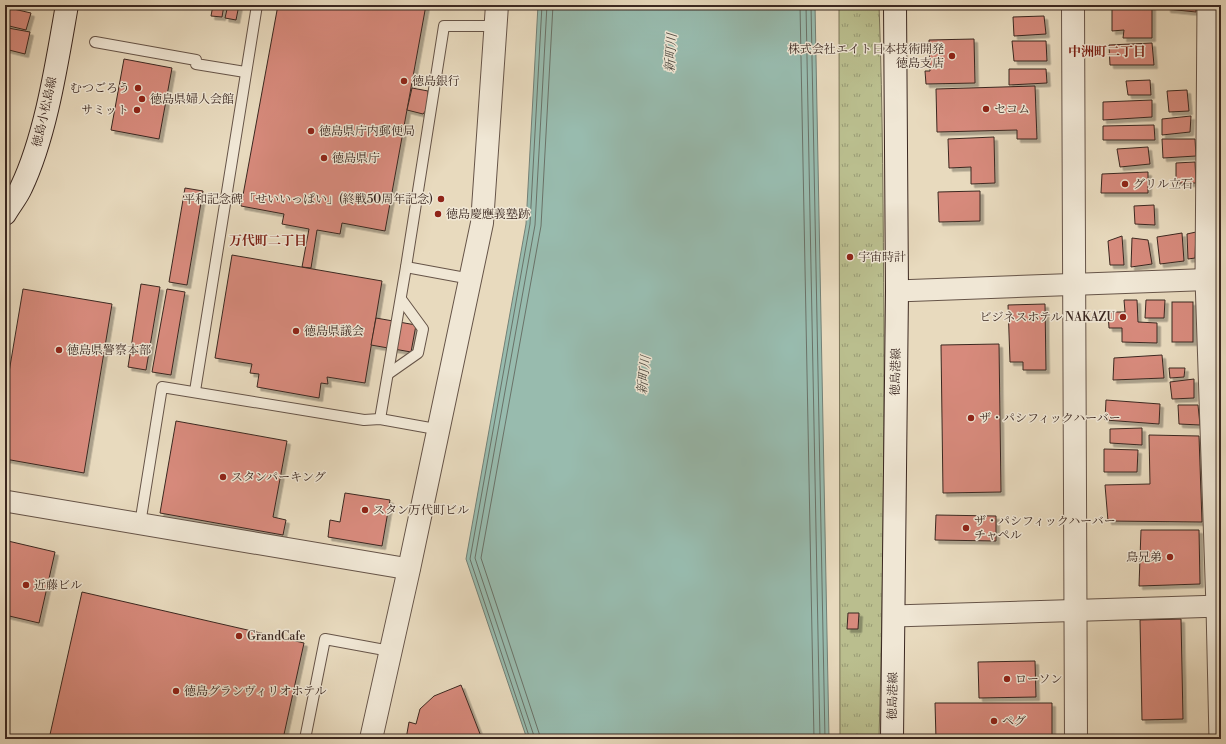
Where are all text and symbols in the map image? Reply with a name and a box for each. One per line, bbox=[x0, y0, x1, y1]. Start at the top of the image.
water label: 新町川 bbox=[662, 31, 680, 73]
place label: 株式会社エイト日本技術開発 徳島支店 bbox=[788, 42, 944, 71]
district label: 中洲町二丁目 bbox=[1068, 44, 1146, 60]
marker: 株式会社エイト日本技術開発 徳島支店 bbox=[947, 51, 957, 61]
place label: 徳島銀行 bbox=[412, 74, 460, 89]
street label: 徳島小松島線 bbox=[30, 75, 60, 149]
marker: 徳島銀行 bbox=[399, 76, 409, 86]
place label: むつごろう bbox=[70, 81, 130, 96]
marker: むつごろう bbox=[133, 83, 143, 93]
place label: 徳島県婦人会館 bbox=[150, 92, 234, 107]
marker: 徳島県婦人会館 bbox=[137, 94, 147, 104]
place label: セコム bbox=[994, 102, 1030, 117]
place label: サミット bbox=[81, 103, 129, 118]
marker: セコム bbox=[981, 104, 991, 114]
marker: サミット bbox=[132, 105, 142, 115]
place label: 徳島県庁内郵便局 bbox=[319, 124, 415, 139]
marker: 徳島県庁内郵便局 bbox=[306, 126, 316, 136]
place label: 徳島県庁 bbox=[332, 151, 380, 166]
marker: 徳島県庁 bbox=[319, 153, 329, 163]
place label: グリル立石 bbox=[1133, 177, 1193, 192]
marker: グリル立石 bbox=[1120, 179, 1130, 189]
place label: 平和記念碑「せいいっぱい」(終戦50周年記念) bbox=[183, 192, 433, 207]
marker: 平和記念碑「せいいっぱい」(終戦50周年記念) bbox=[436, 194, 446, 204]
place label: 徳島慶應義塾跡 bbox=[446, 207, 530, 222]
marker: 徳島慶應義塾跡 bbox=[433, 209, 443, 219]
district label: 万代町二丁目 bbox=[229, 233, 307, 249]
place label: 宇宙時計 bbox=[858, 250, 906, 265]
marker: 宇宙時計 bbox=[845, 252, 855, 262]
place label: ビジネスホテル NAKAZU bbox=[980, 310, 1115, 325]
marker: ビジネスホテル NAKAZU bbox=[1118, 312, 1128, 322]
place label: 徳島県議会 bbox=[304, 324, 364, 339]
marker: 徳島県議会 bbox=[291, 326, 301, 336]
place label: 徳島県警察本部 bbox=[67, 343, 151, 358]
marker: 徳島県警察本部 bbox=[54, 345, 64, 355]
street label: 徳島港線 bbox=[888, 348, 904, 396]
water label: 新町川 bbox=[634, 353, 654, 395]
place label: ザ・パシフィックハーバー bbox=[979, 411, 1121, 426]
marker: ザ・パシフィックハーバー bbox=[966, 413, 976, 423]
place label: スタンパーキング bbox=[231, 470, 326, 485]
marker: スタンパーキング bbox=[218, 472, 228, 482]
place label: スタン万代町ビル bbox=[373, 503, 469, 518]
marker: スタン万代町ビル bbox=[360, 505, 370, 515]
place label: ザ・パシフィックハーバー チャペル bbox=[974, 514, 1116, 543]
marker: ザ・パシフィックハーバー チャペル bbox=[961, 523, 971, 533]
place label: 鳥兄弟 bbox=[1126, 550, 1162, 565]
marker: 鳥兄弟 bbox=[1165, 552, 1175, 562]
place label: 近藤ビル bbox=[34, 578, 82, 593]
marker: 近藤ビル bbox=[21, 580, 31, 590]
place label: GrandCafe bbox=[247, 629, 306, 644]
marker: GrandCafe bbox=[234, 631, 244, 641]
street label: 徳島港線 bbox=[885, 672, 901, 720]
place label: ローソン bbox=[1015, 672, 1063, 687]
marker: ローソン bbox=[1002, 674, 1012, 684]
place label: 徳島グランヴィリオホテル bbox=[184, 684, 327, 699]
marker: 徳島グランヴィリオホテル bbox=[171, 686, 181, 696]
place label: ペグ bbox=[1002, 714, 1026, 729]
marker: ペグ bbox=[989, 716, 999, 726]

